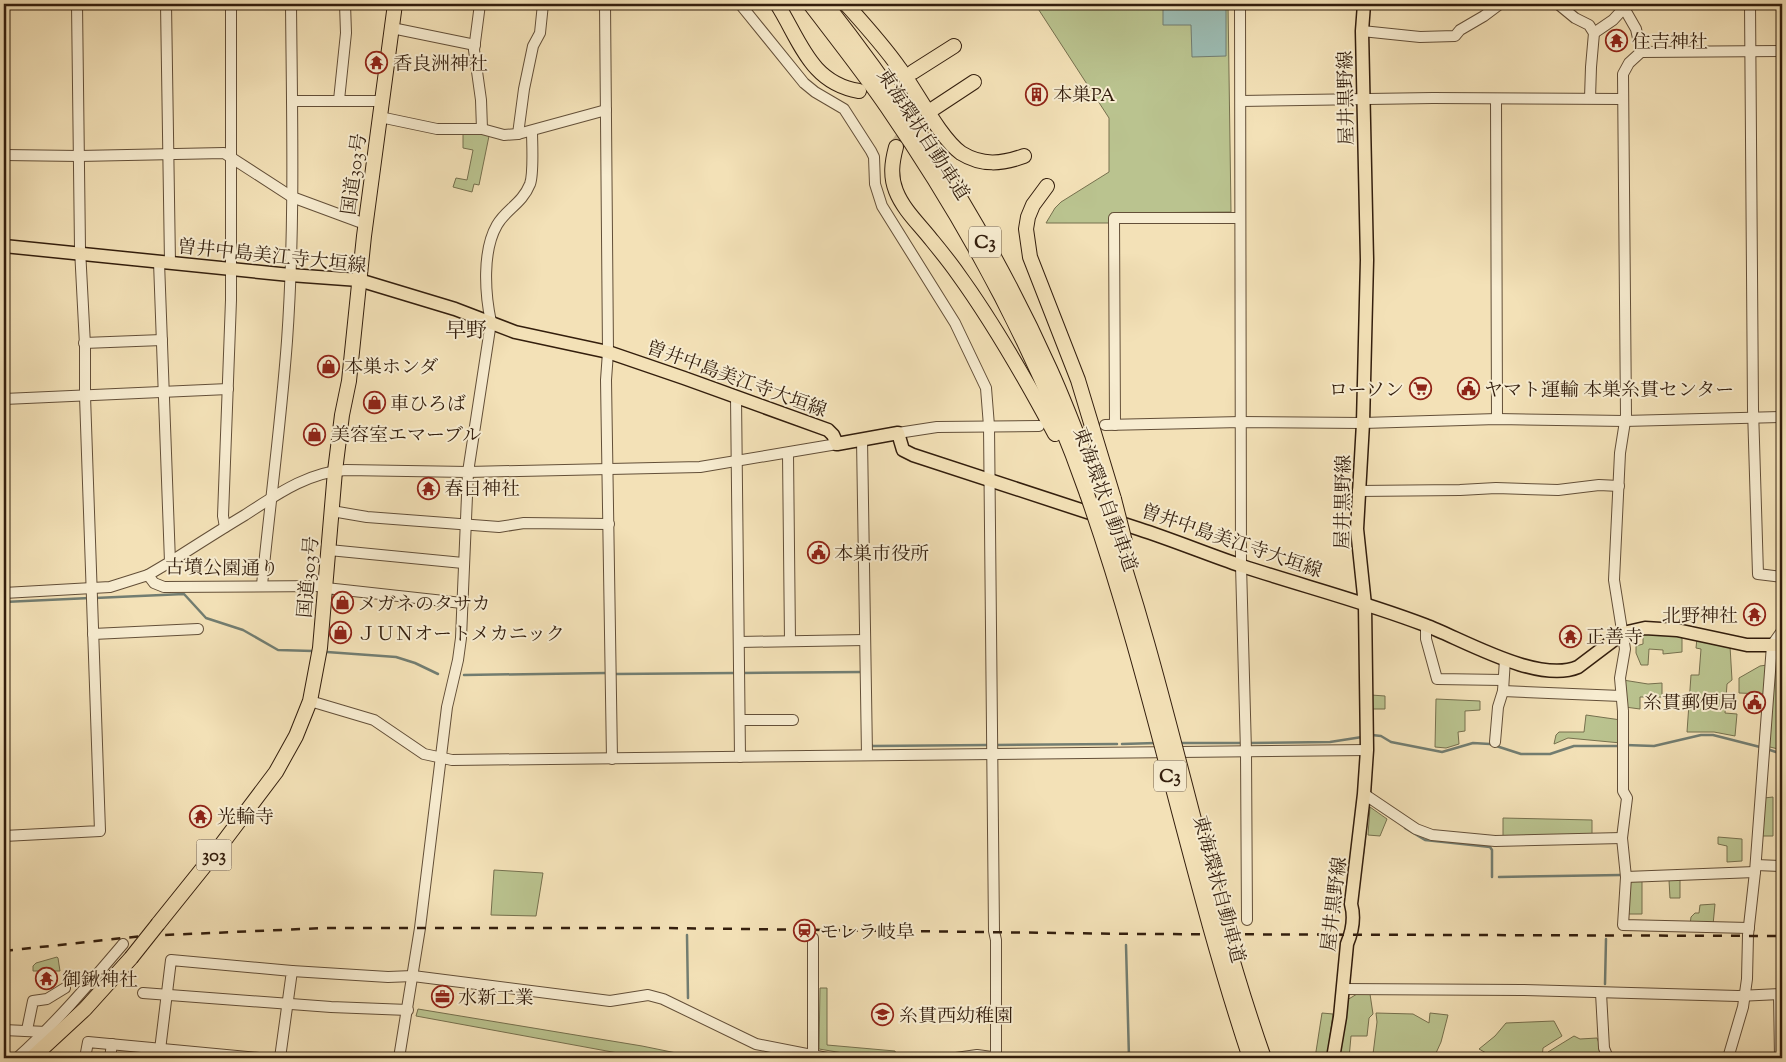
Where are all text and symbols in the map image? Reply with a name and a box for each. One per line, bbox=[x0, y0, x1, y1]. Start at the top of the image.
temple icon: 住吉神社 bbox=[1604, 29, 1628, 53]
place label: 住吉神社 bbox=[1632, 30, 1708, 57]
street label: 屋井黒野線 bbox=[1333, 50, 1362, 146]
temple icon: 香良洲神社 bbox=[365, 51, 389, 75]
place label: 香良洲神社 bbox=[393, 52, 488, 79]
street label: 東海環状自動車道 bbox=[869, 64, 975, 206]
building icon: 本巣PA bbox=[1025, 82, 1049, 106]
place label: 本巣PA bbox=[1053, 83, 1116, 110]
street label: 国道303号 bbox=[336, 132, 375, 217]
road number: C3 bbox=[969, 226, 1001, 258]
street label: 曽井中島美江寺大垣線 bbox=[176, 234, 368, 281]
district label: 早野 bbox=[445, 317, 487, 347]
street label: 曽井中島美江寺大垣線 bbox=[642, 335, 830, 426]
shop icon: 本巣ホンダ bbox=[316, 354, 340, 378]
place label: 本巣ホンダ bbox=[344, 355, 438, 382]
supermarket icon: ローソン bbox=[1408, 377, 1432, 401]
public building icon: ヤマト運輸 本巣糸貫センター bbox=[1456, 377, 1480, 401]
place label: ローソン bbox=[1329, 378, 1404, 405]
place label: ヤマト運輸 本巣糸貫センター bbox=[1484, 378, 1734, 405]
shop icon: 車ひろば bbox=[362, 391, 386, 415]
place label: 車ひろば bbox=[390, 392, 466, 419]
shop icon: 美容室エマーブル bbox=[303, 422, 327, 446]
place label: 美容室エマーブル bbox=[331, 423, 481, 450]
street label: 東海環状自動車道 bbox=[1065, 424, 1142, 576]
street label: 屋井黒野線 bbox=[1330, 454, 1359, 550]
temple icon: 春日神社 bbox=[416, 476, 440, 500]
place label: 春日神社 bbox=[444, 477, 520, 504]
street label: 曽井中島美江寺大垣線 bbox=[1137, 499, 1325, 586]
street label: 国道303号 bbox=[292, 535, 327, 619]
public building icon: 本巣市役所 bbox=[806, 541, 830, 565]
place label: 本巣市役所 bbox=[834, 542, 929, 569]
street label: 古墳公園通り bbox=[165, 555, 279, 584]
shop icon: メガネのタサカ bbox=[330, 591, 354, 615]
place label: メガネのタサカ bbox=[358, 592, 491, 619]
temple icon: 北野神社 bbox=[1742, 603, 1766, 627]
place label: 北野神社 bbox=[1662, 604, 1738, 631]
shop icon: ＪＵＮオートメカニック bbox=[329, 621, 353, 645]
place label: ＪＵＮオートメカニック bbox=[357, 622, 565, 649]
temple icon: 正善寺 bbox=[1558, 624, 1582, 648]
place label: 正善寺 bbox=[1586, 625, 1643, 652]
public building icon: 糸貫郵便局 bbox=[1742, 690, 1766, 714]
place label: 糸貫郵便局 bbox=[1643, 691, 1738, 718]
road number: C3 bbox=[1154, 760, 1186, 791]
temple icon: 光輪寺 bbox=[189, 804, 213, 828]
place label: 光輪寺 bbox=[217, 805, 274, 832]
street label: 東海環状自動車道 bbox=[1185, 813, 1250, 967]
road number: 303 bbox=[196, 840, 232, 870]
street label: 屋井黒野線 bbox=[1316, 856, 1355, 953]
station icon: モレラ岐阜 bbox=[792, 919, 816, 943]
place label: モレラ岐阜 bbox=[820, 920, 915, 947]
temple icon: 御鍬神社 bbox=[34, 967, 58, 991]
place label: 御鍬神社 bbox=[62, 968, 138, 995]
office icon: 水新工業 bbox=[430, 985, 454, 1009]
place label: 水新工業 bbox=[458, 986, 534, 1013]
school or university icon: 糸貫西幼稚園 bbox=[871, 1003, 895, 1027]
place label: 糸貫西幼稚園 bbox=[899, 1004, 1013, 1031]

